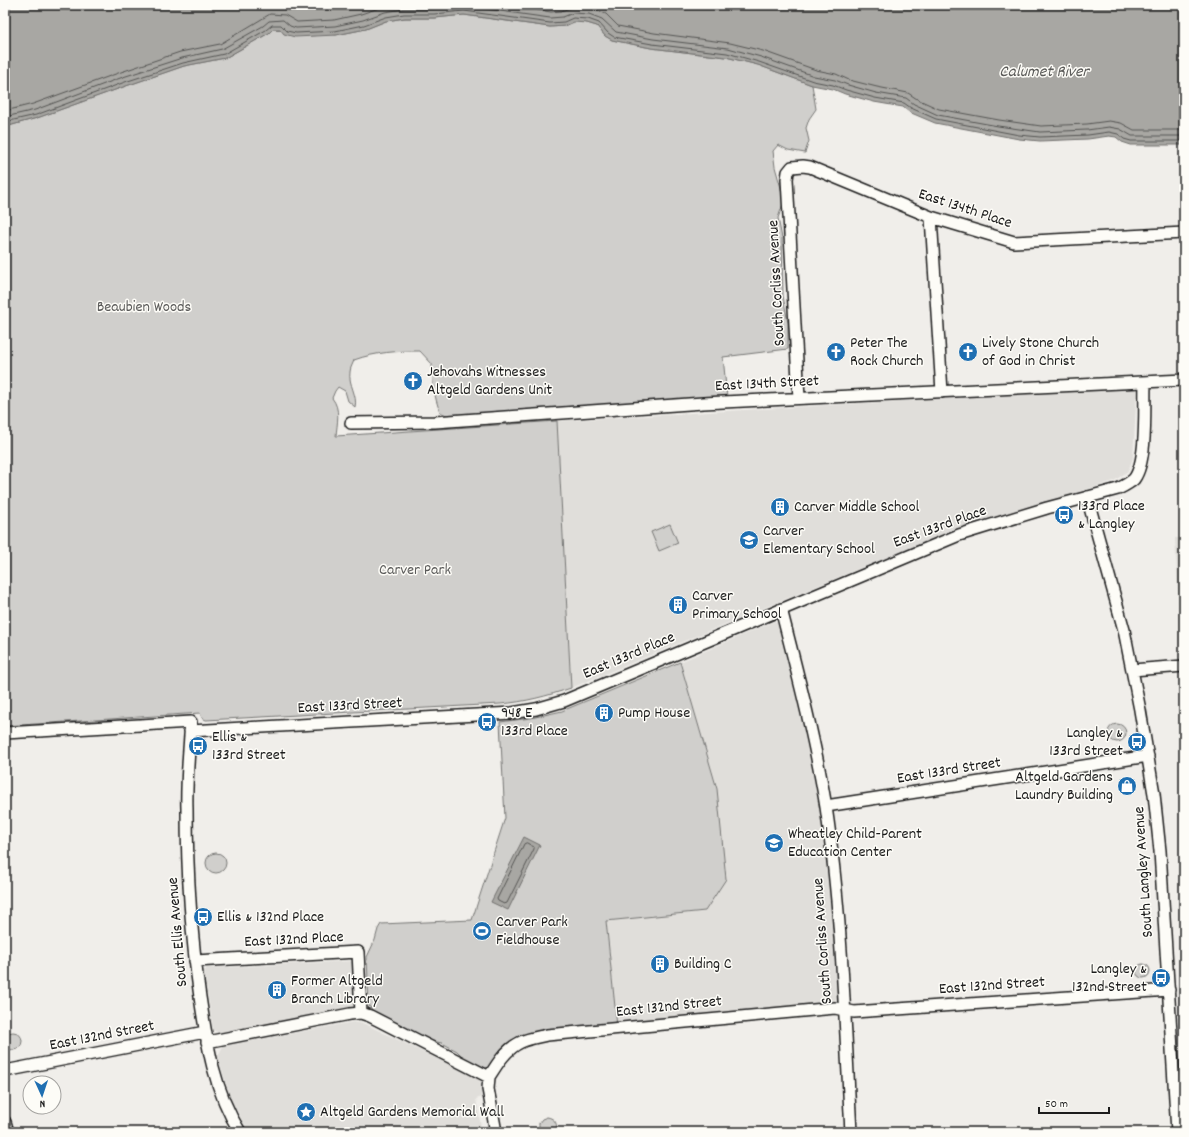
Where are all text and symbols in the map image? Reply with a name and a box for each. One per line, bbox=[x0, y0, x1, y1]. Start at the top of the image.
water label: Calumet River bbox=[999, 61, 1090, 85]
street label: East 134th Place bbox=[915, 183, 1015, 235]
street label: South Corliss Avenue bbox=[762, 219, 792, 347]
park label: Beaubien Woods bbox=[97, 296, 192, 319]
place label: Peter The Rock Church bbox=[850, 332, 923, 373]
place label: Lively Stone Church of God in Christ bbox=[982, 332, 1099, 373]
church icon: Peter The Rock Church bbox=[825, 341, 847, 363]
church icon: Lively Stone Church of God in Christ bbox=[957, 341, 979, 363]
place label: Jehovahs Witnesses Altgeld Gardens Unit bbox=[427, 361, 552, 402]
church icon: Jehovahs Witnesses Altgeld Gardens Unit bbox=[402, 370, 424, 392]
street label: East 134th Street bbox=[714, 370, 820, 398]
place label: 133rd Place & Langley bbox=[1078, 495, 1145, 536]
building icon: Carver Middle School bbox=[769, 496, 791, 518]
place label: Carver Middle School bbox=[794, 496, 920, 519]
street label: East 133rd Place bbox=[890, 499, 990, 555]
bus stop icon: 133rd Place & Langley bbox=[1053, 504, 1075, 526]
place label: Carver Elementary School bbox=[763, 520, 875, 561]
school or university icon: Carver Elementary School bbox=[738, 529, 760, 551]
park label: Carver Park bbox=[379, 559, 451, 582]
place label: Carver Primary School bbox=[692, 585, 782, 626]
building icon: Carver Primary School bbox=[667, 594, 689, 616]
street label: East 133rd Place bbox=[579, 626, 679, 686]
street label: East 133rd Street bbox=[297, 692, 403, 720]
place label: 948 E 133rd Place bbox=[501, 702, 568, 743]
building icon: Pump House bbox=[593, 702, 615, 724]
place label: Pump House bbox=[618, 702, 690, 725]
bus stop icon: 948 E 133rd Place bbox=[476, 711, 498, 733]
place label: Langley & 133rd Street bbox=[1049, 722, 1123, 763]
place label: Ellis & 133rd Street bbox=[212, 726, 286, 767]
bus stop icon: Langley & 133rd Street bbox=[1126, 731, 1148, 753]
bus stop icon: Ellis & 133rd Street bbox=[187, 735, 209, 757]
street label: East 133rd Street bbox=[895, 751, 1003, 791]
place label: Altgeld Gardens Laundry Building bbox=[1015, 766, 1113, 807]
shop icon: Altgeld Gardens Laundry Building bbox=[1116, 775, 1138, 797]
street label: South Langley Avenue bbox=[1128, 806, 1160, 938]
place label: Wheatley Child-Parent Education Center bbox=[788, 823, 922, 864]
school or university icon: Wheatley Child-Parent Education Center bbox=[763, 832, 785, 854]
street label: South Ellis Avenue bbox=[162, 876, 194, 988]
street label: South Corliss Avenue bbox=[807, 877, 839, 1005]
bus stop icon: Ellis & 132nd Place bbox=[192, 906, 214, 928]
place label: Ellis & 132nd Place bbox=[217, 906, 324, 929]
place label: Carver Park Fieldhouse bbox=[496, 911, 568, 952]
sports icon: Carver Park Fieldhouse bbox=[471, 920, 493, 942]
street label: East 132nd Place bbox=[244, 926, 344, 954]
building icon: Building C bbox=[649, 953, 671, 975]
place label: Building C bbox=[674, 953, 732, 976]
place label: Langley & 132nd Street bbox=[1072, 958, 1147, 999]
bus stop icon: Langley & 132nd Street bbox=[1150, 967, 1172, 989]
place label: Former Altgeld Branch Library bbox=[291, 970, 383, 1011]
street label: East 132nd Street bbox=[938, 971, 1046, 1001]
building icon: Former Altgeld Branch Library bbox=[266, 979, 288, 1001]
street label: East 132nd Street bbox=[615, 990, 723, 1024]
street label: East 132nd Street bbox=[48, 1015, 156, 1057]
north arrow bbox=[22, 1075, 62, 1115]
scale bar bbox=[1039, 1089, 1109, 1115]
text: N bbox=[39, 1095, 46, 1111]
text: 50 m bbox=[1045, 1096, 1068, 1113]
place icon: Altgeld Gardens Memorial Wall bbox=[295, 1101, 317, 1123]
place label: Altgeld Gardens Memorial Wall bbox=[320, 1101, 504, 1124]

